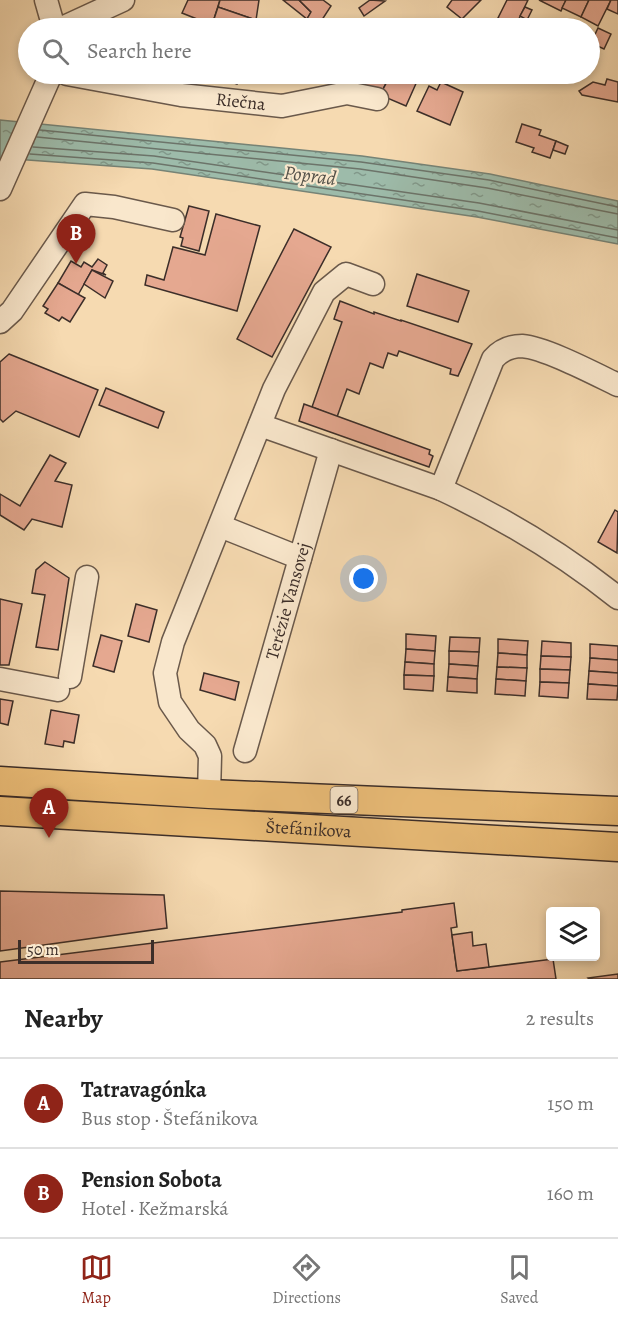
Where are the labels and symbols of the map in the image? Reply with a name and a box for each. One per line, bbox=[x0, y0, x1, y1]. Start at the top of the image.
street label: Riečna bbox=[215, 87, 267, 116]
water label: Poprad bbox=[282, 159, 338, 192]
pin: B bbox=[56, 214, 96, 264]
street label: Terézie Vansovej bbox=[260, 540, 316, 662]
your location bbox=[349, 564, 378, 593]
road number: 66 bbox=[330, 787, 358, 813]
pin: A bbox=[29, 788, 68, 838]
street label: Štefánikova bbox=[265, 814, 353, 843]
scale bar bbox=[18, 937, 154, 964]

